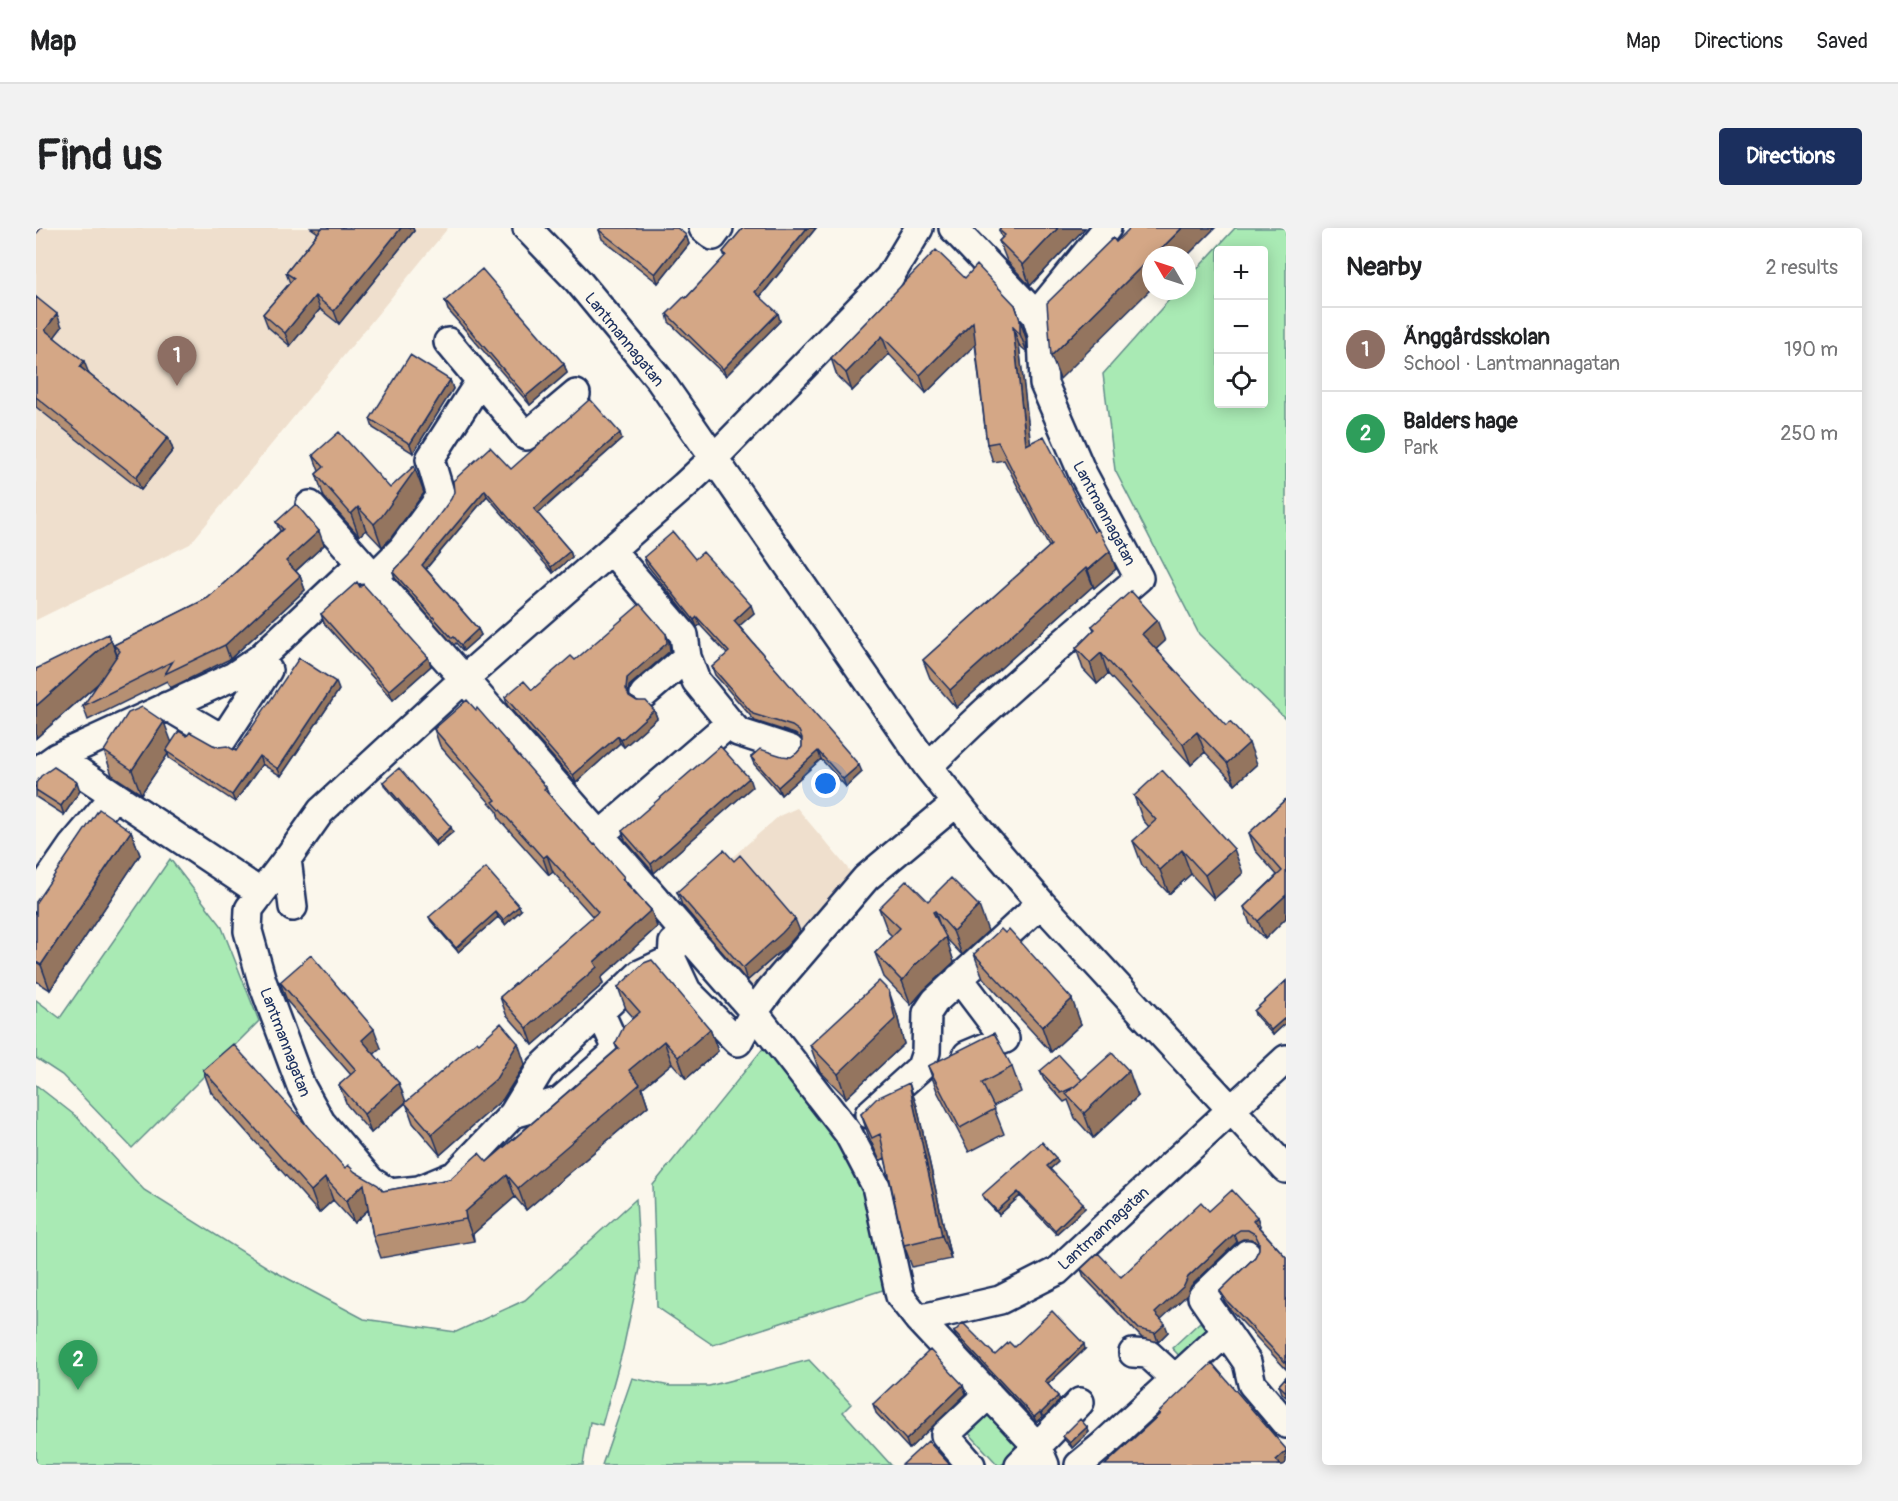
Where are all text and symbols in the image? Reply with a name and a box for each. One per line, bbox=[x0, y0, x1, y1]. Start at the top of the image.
text: Map bbox=[30, 24, 76, 59]
text: Map bbox=[1626, 28, 1661, 55]
text: Directions bbox=[1694, 28, 1783, 55]
text: Saved bbox=[1816, 28, 1868, 55]
button: Directions bbox=[1719, 128, 1862, 185]
text: Find us bbox=[36, 130, 162, 182]
north arrow bbox=[1142, 246, 1196, 300]
map controls bbox=[1214, 246, 1268, 408]
button: + bbox=[1214, 246, 1268, 300]
text: Nearby bbox=[1346, 251, 1422, 283]
text: 2 results bbox=[1766, 255, 1838, 280]
street label: Lantmannagatan bbox=[580, 288, 668, 391]
button: − bbox=[1214, 300, 1268, 354]
text: Änggårdsskolan bbox=[1403, 323, 1550, 351]
pin: 1 bbox=[158, 336, 196, 386]
text: 1 bbox=[1362, 337, 1369, 362]
text: 190 m bbox=[1784, 337, 1838, 362]
text: School · Lantmannagatan bbox=[1403, 351, 1620, 376]
button: locate bbox=[1214, 354, 1268, 408]
text: Balders hage bbox=[1403, 407, 1518, 435]
text: 2 bbox=[1360, 421, 1371, 446]
text: 250 m bbox=[1780, 421, 1838, 446]
text: Park bbox=[1403, 435, 1438, 460]
street label: Lantmannagatan bbox=[1068, 458, 1140, 569]
your location bbox=[811, 769, 840, 798]
street label: Lantmannagatan bbox=[255, 985, 315, 1100]
street label: Lantmannagatan bbox=[1054, 1183, 1153, 1275]
pin: 2 bbox=[58, 1340, 98, 1390]

